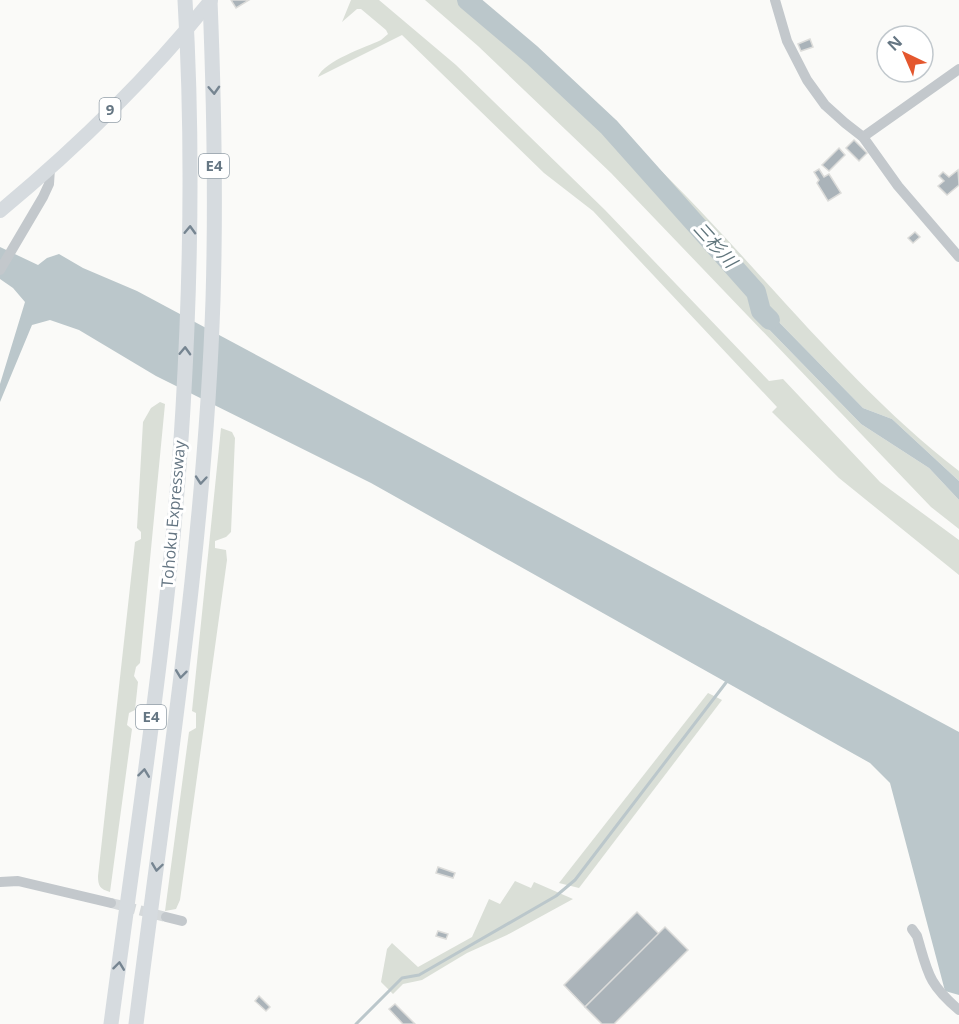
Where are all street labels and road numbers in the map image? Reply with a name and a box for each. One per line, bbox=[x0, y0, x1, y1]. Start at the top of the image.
road number: 9 bbox=[100, 98, 120, 122]
road number: E4 bbox=[199, 154, 229, 178]
street label: Tohoku Expressway bbox=[156, 439, 190, 588]
road number: E4 bbox=[136, 705, 166, 729]

